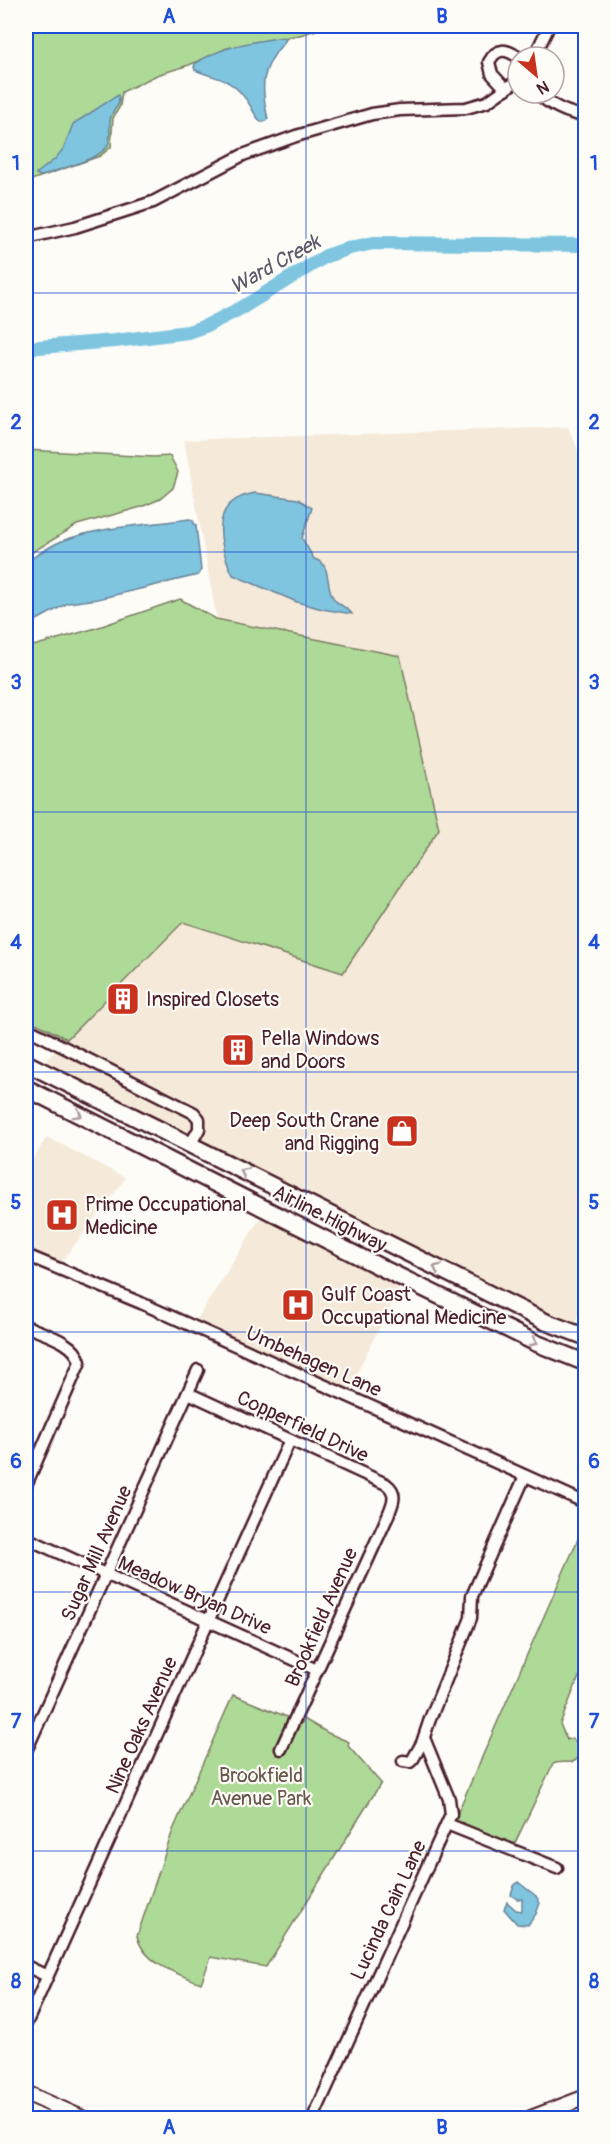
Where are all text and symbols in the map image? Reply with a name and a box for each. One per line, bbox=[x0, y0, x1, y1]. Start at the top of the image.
text: A bbox=[163, 4, 176, 29]
text: B bbox=[436, 4, 448, 29]
north arrow bbox=[506, 45, 566, 105]
text: N bbox=[533, 76, 552, 99]
text: 1 bbox=[12, 151, 20, 176]
text: 1 bbox=[590, 151, 598, 176]
water label: Ward Creek bbox=[225, 228, 327, 300]
text: 2 bbox=[10, 410, 22, 435]
text: 2 bbox=[588, 410, 600, 435]
text: 3 bbox=[10, 670, 22, 695]
text: 3 bbox=[588, 670, 600, 695]
text: 4 bbox=[10, 930, 22, 955]
text: 4 bbox=[588, 930, 600, 955]
building icon: Inspired Closets bbox=[105, 981, 141, 1017]
place label: Inspired Closets bbox=[146, 987, 279, 1012]
place label: Pella Windows and Doors bbox=[261, 1026, 379, 1074]
building icon: Pella Windows and Doors bbox=[220, 1032, 256, 1068]
one-way arrow bbox=[71, 1107, 82, 1119]
place label: Deep South Crane and Rigging bbox=[229, 1108, 379, 1156]
shop icon: Deep South Crane and Rigging bbox=[384, 1113, 420, 1149]
one-way arrow bbox=[240, 1168, 250, 1179]
street label: Airline Highway bbox=[269, 1179, 391, 1258]
text: 5 bbox=[11, 1190, 22, 1215]
text: 5 bbox=[589, 1190, 600, 1215]
place label: Prime Occupational Medicine bbox=[85, 1192, 247, 1240]
hospital icon: Prime Occupational Medicine bbox=[44, 1197, 80, 1233]
one-way arrow bbox=[433, 1264, 444, 1276]
place label: Gulf Coast Occupational Medicine bbox=[321, 1282, 507, 1330]
hospital icon: Gulf Coast Occupational Medicine bbox=[280, 1287, 316, 1323]
street label: Umbehagen Lane bbox=[242, 1320, 386, 1403]
one-way arrow bbox=[528, 1335, 539, 1347]
street label: Copperfield Drive bbox=[233, 1385, 373, 1468]
text: 6 bbox=[10, 1449, 22, 1474]
text: 6 bbox=[588, 1449, 600, 1474]
street label: Sugar Mill Avenue bbox=[55, 1481, 138, 1625]
street label: Brookfield Avenue bbox=[280, 1544, 363, 1691]
street label: Meadow Bryan Drive bbox=[114, 1550, 276, 1641]
street label: Nine Oaks Avenue bbox=[100, 1653, 183, 1798]
text: 7 bbox=[11, 1709, 22, 1734]
text: 7 bbox=[589, 1709, 600, 1734]
park label: Brookfield Avenue Park bbox=[211, 1763, 312, 1811]
street label: Lucinda Cain Lane bbox=[345, 1836, 432, 1984]
text: 8 bbox=[11, 1969, 21, 1994]
text: 8 bbox=[589, 1969, 599, 1994]
text: A bbox=[163, 2115, 176, 2140]
text: B bbox=[436, 2115, 448, 2140]

